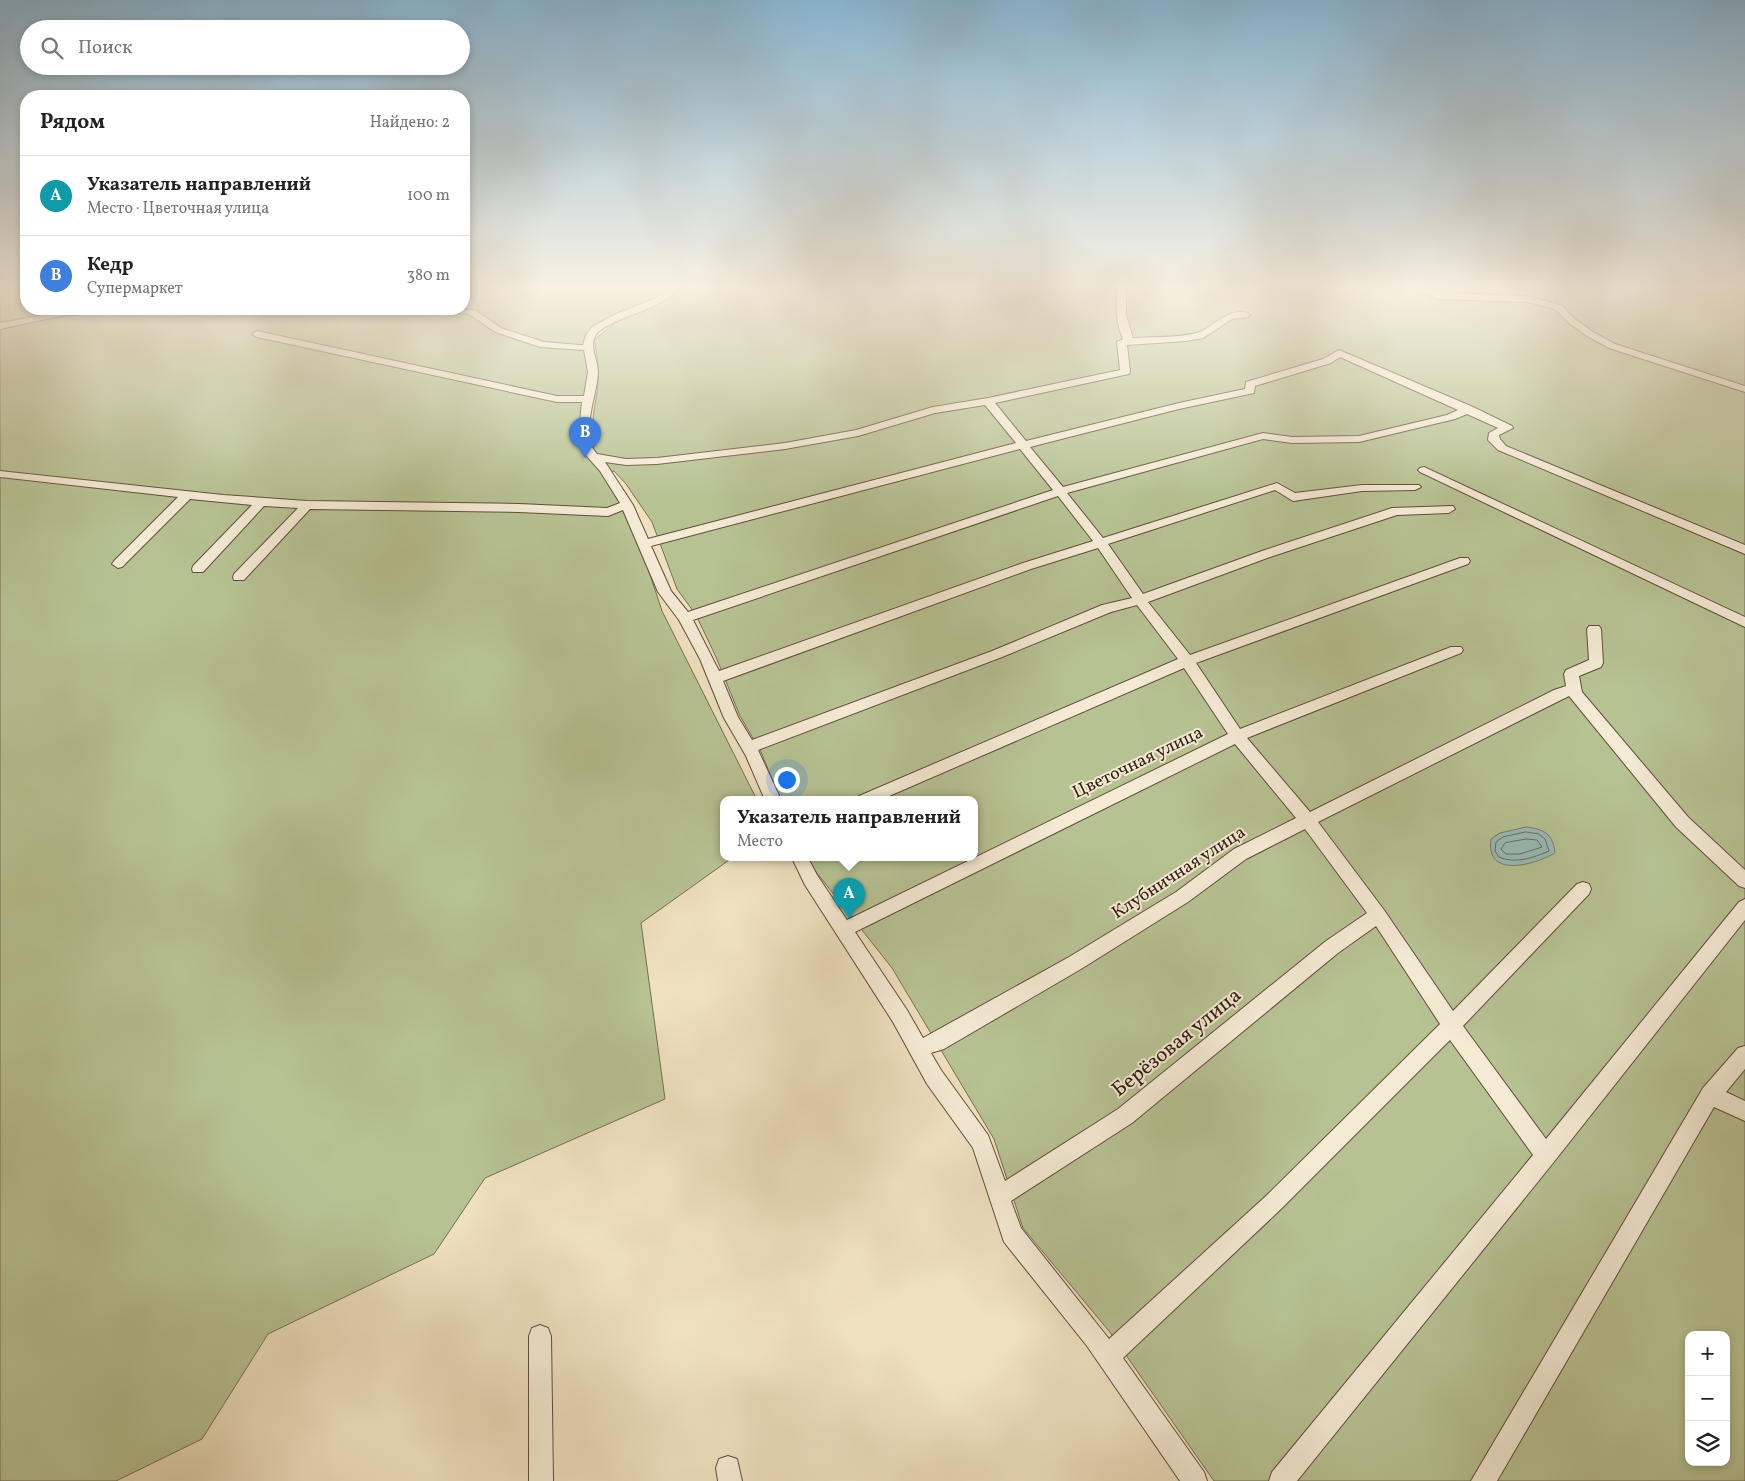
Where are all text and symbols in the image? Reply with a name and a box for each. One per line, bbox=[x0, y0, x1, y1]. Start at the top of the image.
search box bbox=[20, 20, 470, 75]
icon: search bbox=[38, 34, 66, 62]
text: Поиск bbox=[78, 35, 132, 61]
text: Рядом bbox=[40, 108, 105, 137]
text: Найдено: 2 bbox=[370, 112, 450, 134]
text: Указатель направлений bbox=[87, 172, 311, 198]
text: A bbox=[50, 185, 62, 207]
text: 100 m bbox=[407, 185, 450, 207]
text: Место · Цветочная улица bbox=[87, 198, 269, 220]
text: Кедр bbox=[87, 252, 134, 278]
text: B bbox=[51, 265, 61, 287]
text: 380 m bbox=[407, 265, 450, 287]
text: Супермаркет bbox=[87, 278, 183, 300]
pin: B bbox=[569, 417, 601, 458]
street label: Цветочная улица bbox=[1068, 721, 1208, 805]
your location bbox=[774, 767, 800, 793]
popup bbox=[720, 796, 978, 861]
text: Указатель направлений bbox=[737, 805, 961, 831]
street label: Клубничная улица bbox=[1107, 820, 1251, 926]
text: Место bbox=[737, 831, 783, 853]
pin: A bbox=[833, 878, 865, 919]
street label: Берёзовая улица bbox=[1106, 982, 1248, 1104]
map controls bbox=[1685, 1331, 1730, 1466]
button: + bbox=[1685, 1331, 1730, 1376]
button: − bbox=[1685, 1376, 1730, 1421]
button: layers bbox=[1685, 1421, 1730, 1466]

